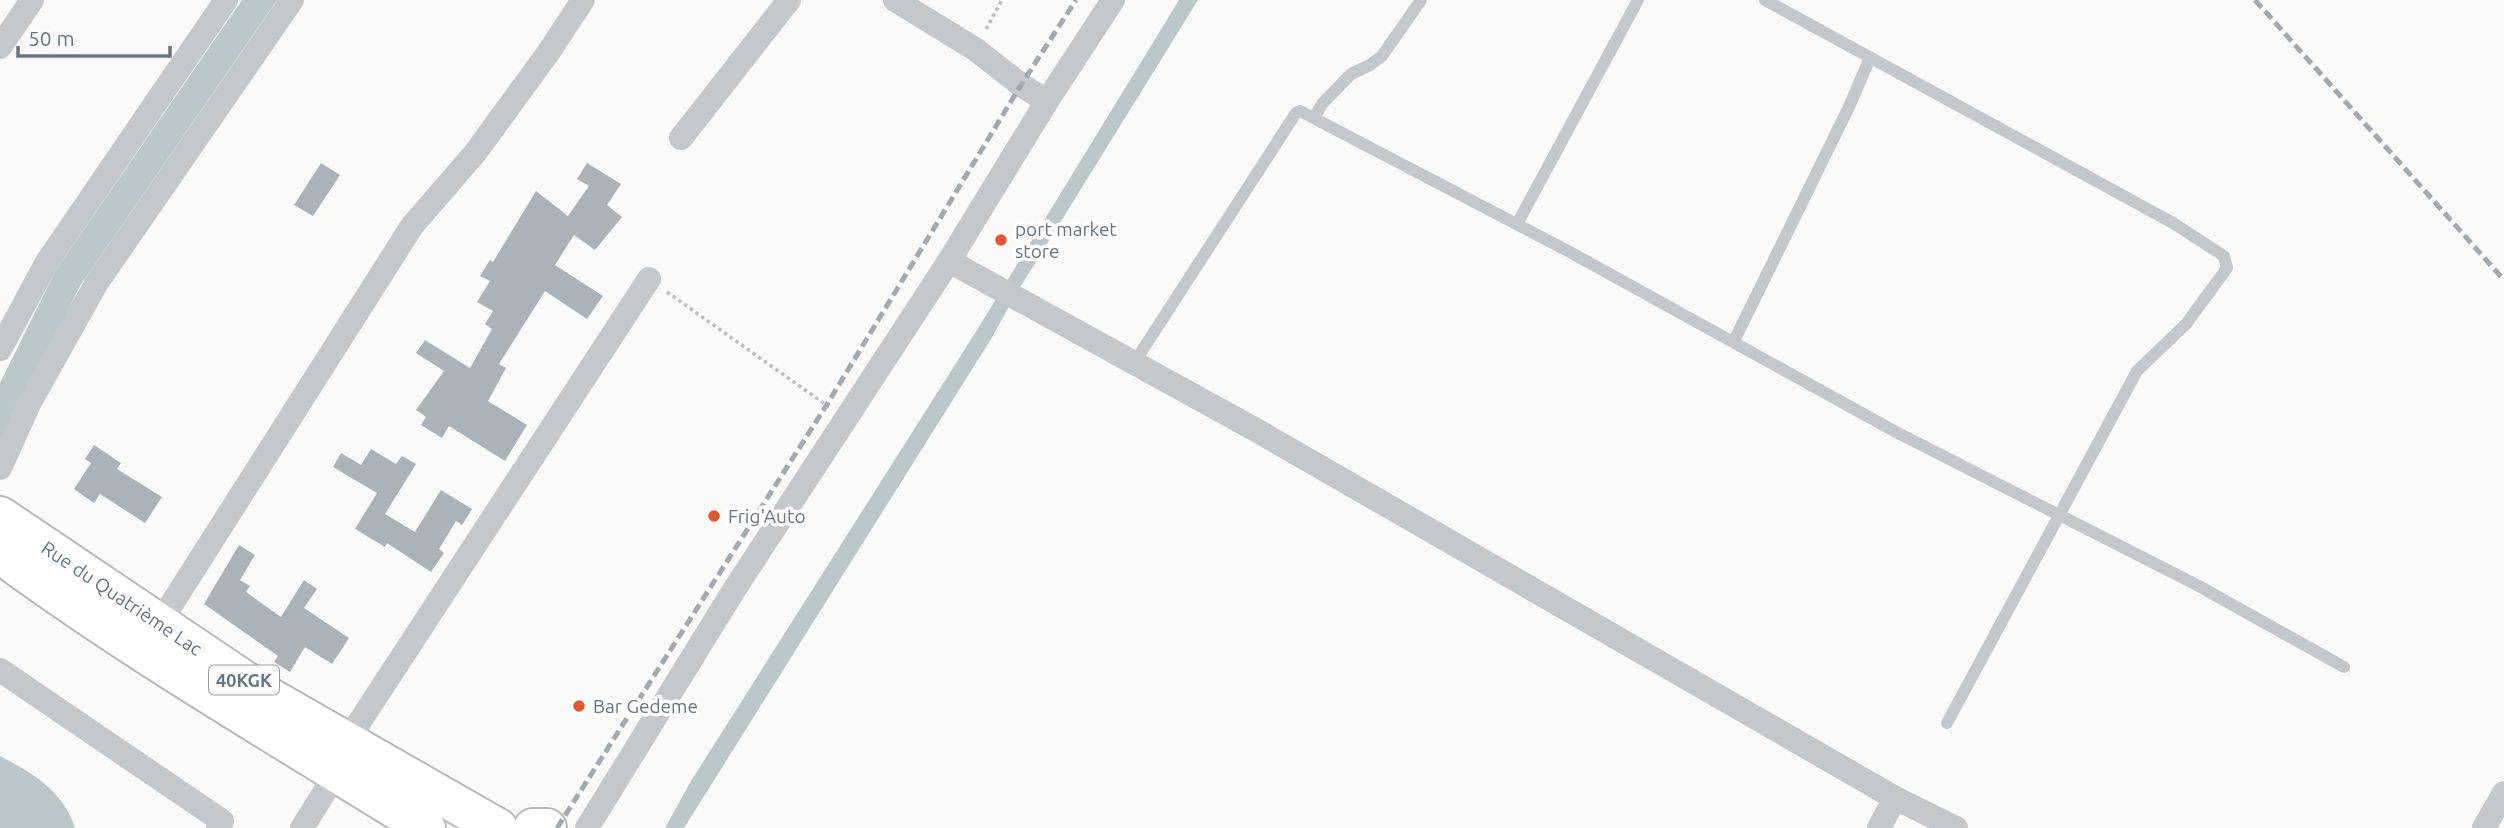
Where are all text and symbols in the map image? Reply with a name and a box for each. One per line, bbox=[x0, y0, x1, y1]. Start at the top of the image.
scale bar bbox=[18, 14, 170, 58]
text: 50 m bbox=[28, 26, 75, 50]
place label: port market store bbox=[1015, 218, 1117, 262]
marker: port market store bbox=[993, 232, 1009, 248]
place label: Frig'Auto bbox=[728, 505, 806, 527]
marker: Frig'Auto bbox=[706, 508, 722, 524]
street label: Rue du Quatrième Lac bbox=[38, 536, 207, 660]
road number: 40KGK bbox=[209, 666, 279, 694]
place label: Bar Gedeme bbox=[593, 695, 698, 717]
marker: Bar Gedeme bbox=[571, 698, 587, 714]

